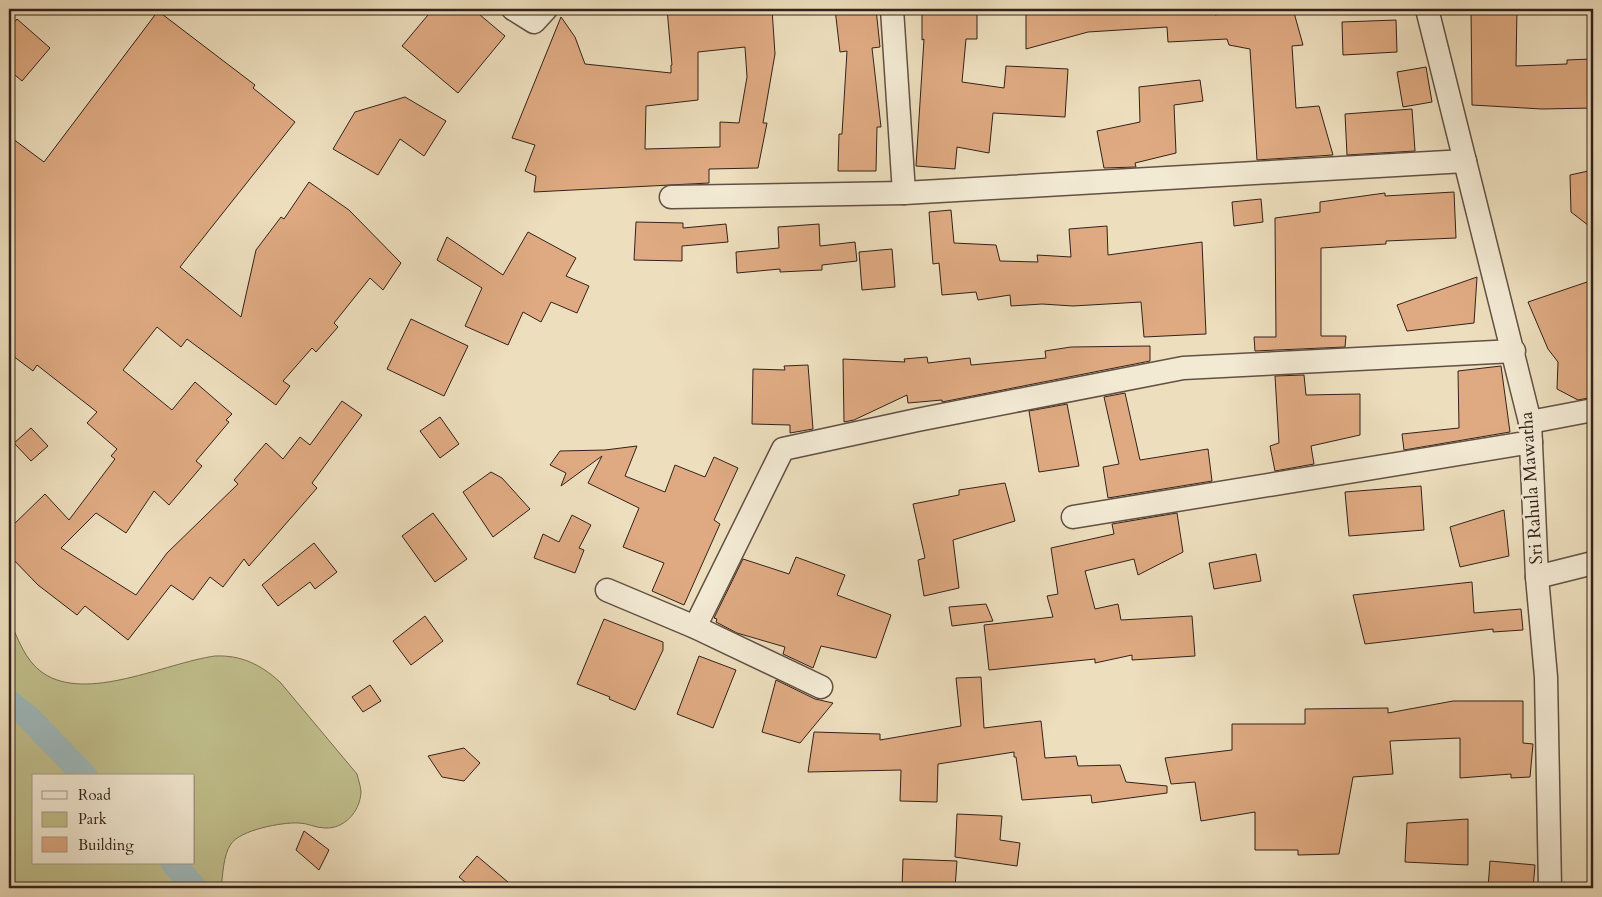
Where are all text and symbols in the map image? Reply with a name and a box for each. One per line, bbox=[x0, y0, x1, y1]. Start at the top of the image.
street label: Sri Rahula Mawatha bbox=[1514, 411, 1549, 565]
legend bbox=[32, 774, 195, 864]
text: Road bbox=[78, 785, 111, 805]
text: Park bbox=[78, 809, 107, 829]
text: Building bbox=[78, 835, 134, 855]

